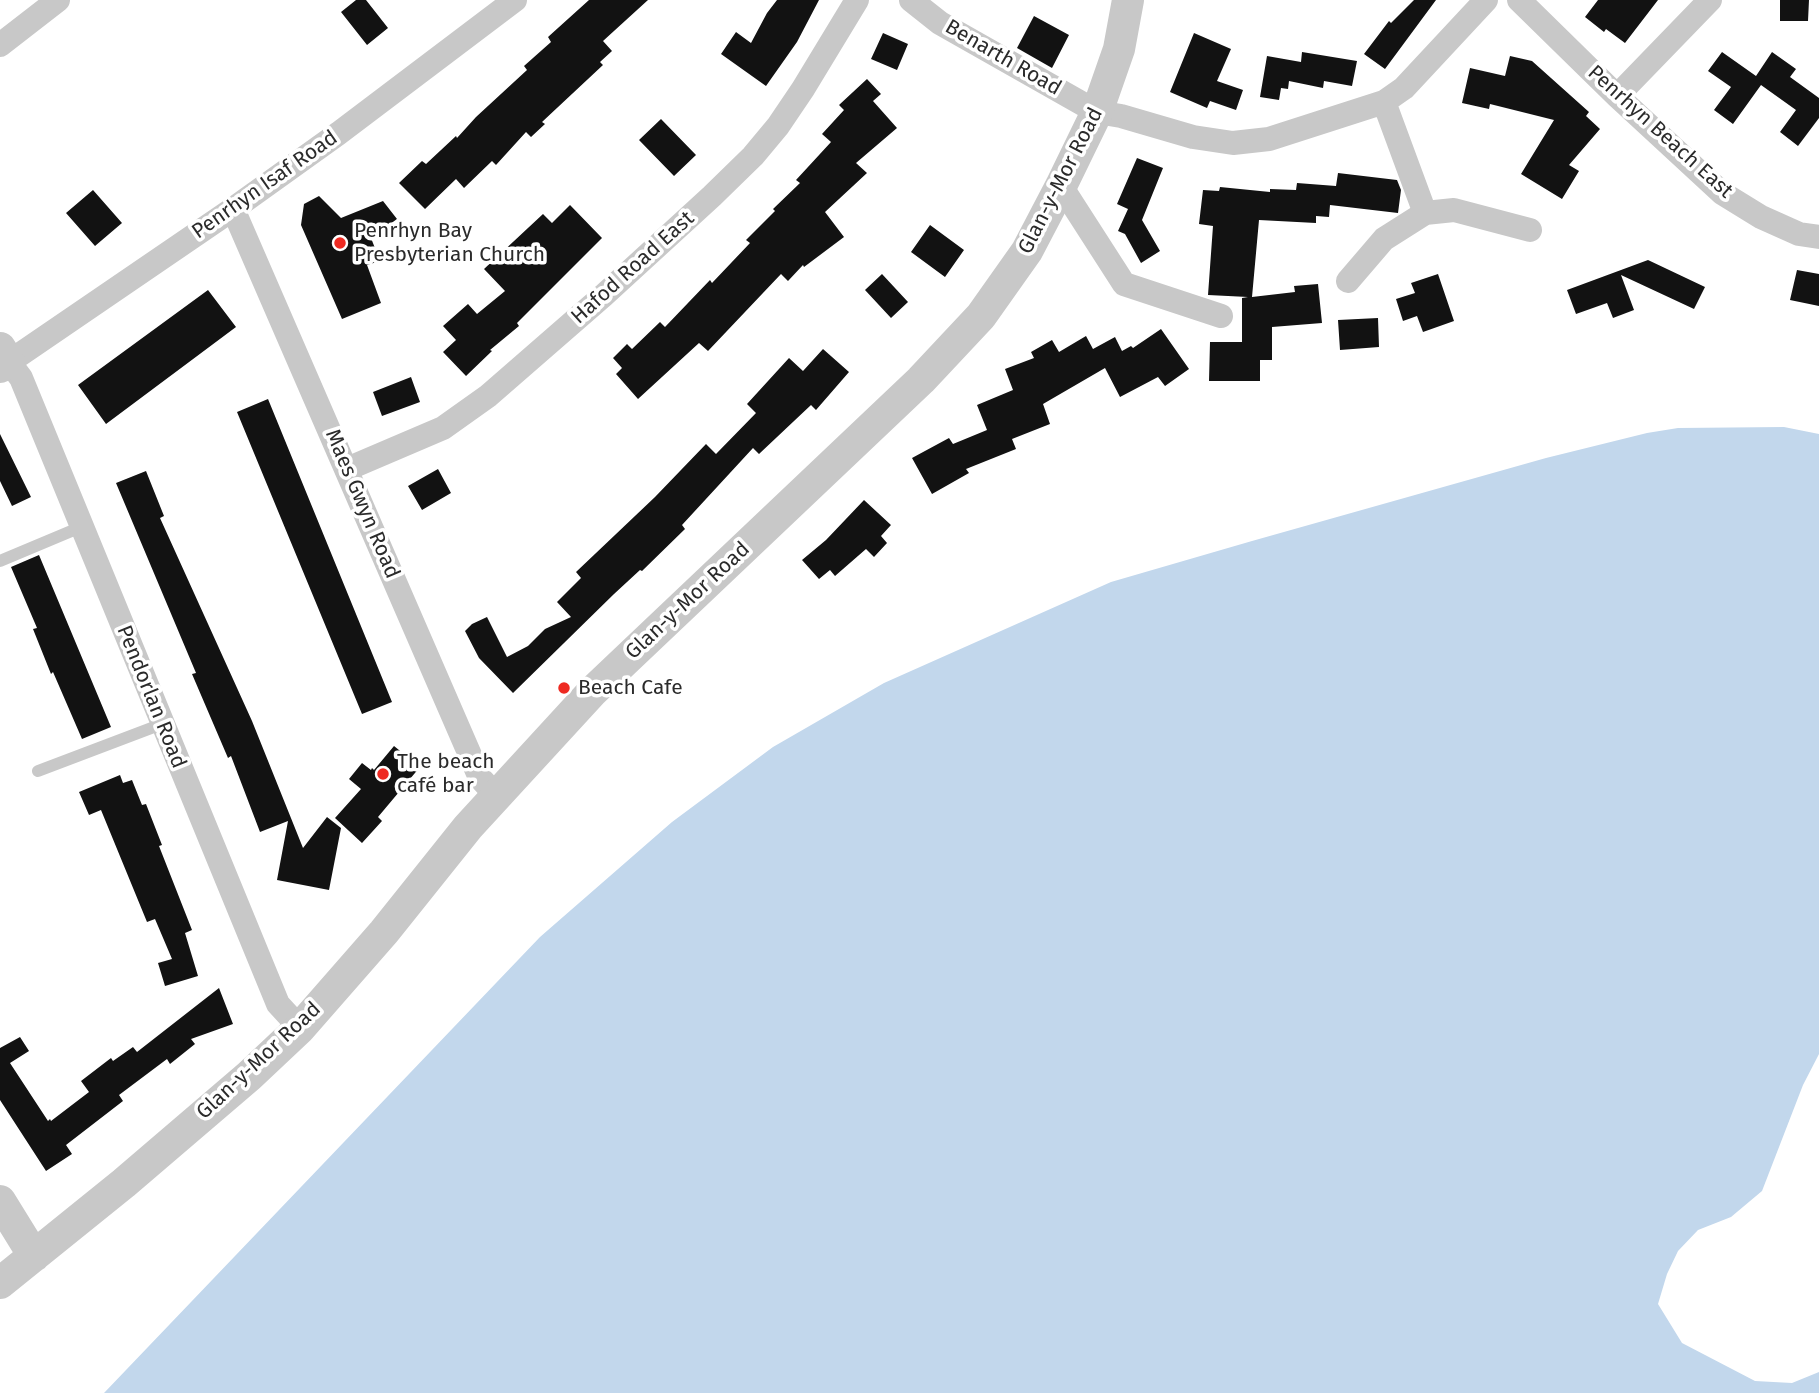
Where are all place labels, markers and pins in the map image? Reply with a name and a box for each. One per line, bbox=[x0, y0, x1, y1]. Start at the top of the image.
place label: Penrhyn Bay Presbyterian Church bbox=[354, 218, 545, 268]
marker: Penrhyn Bay Presbyterian Church bbox=[332, 235, 348, 251]
place label: Beach Cafe bbox=[578, 675, 683, 701]
marker: Beach Cafe bbox=[556, 680, 572, 696]
place label: The beach café bar bbox=[397, 749, 495, 799]
marker: The beach café bar bbox=[375, 766, 391, 782]

